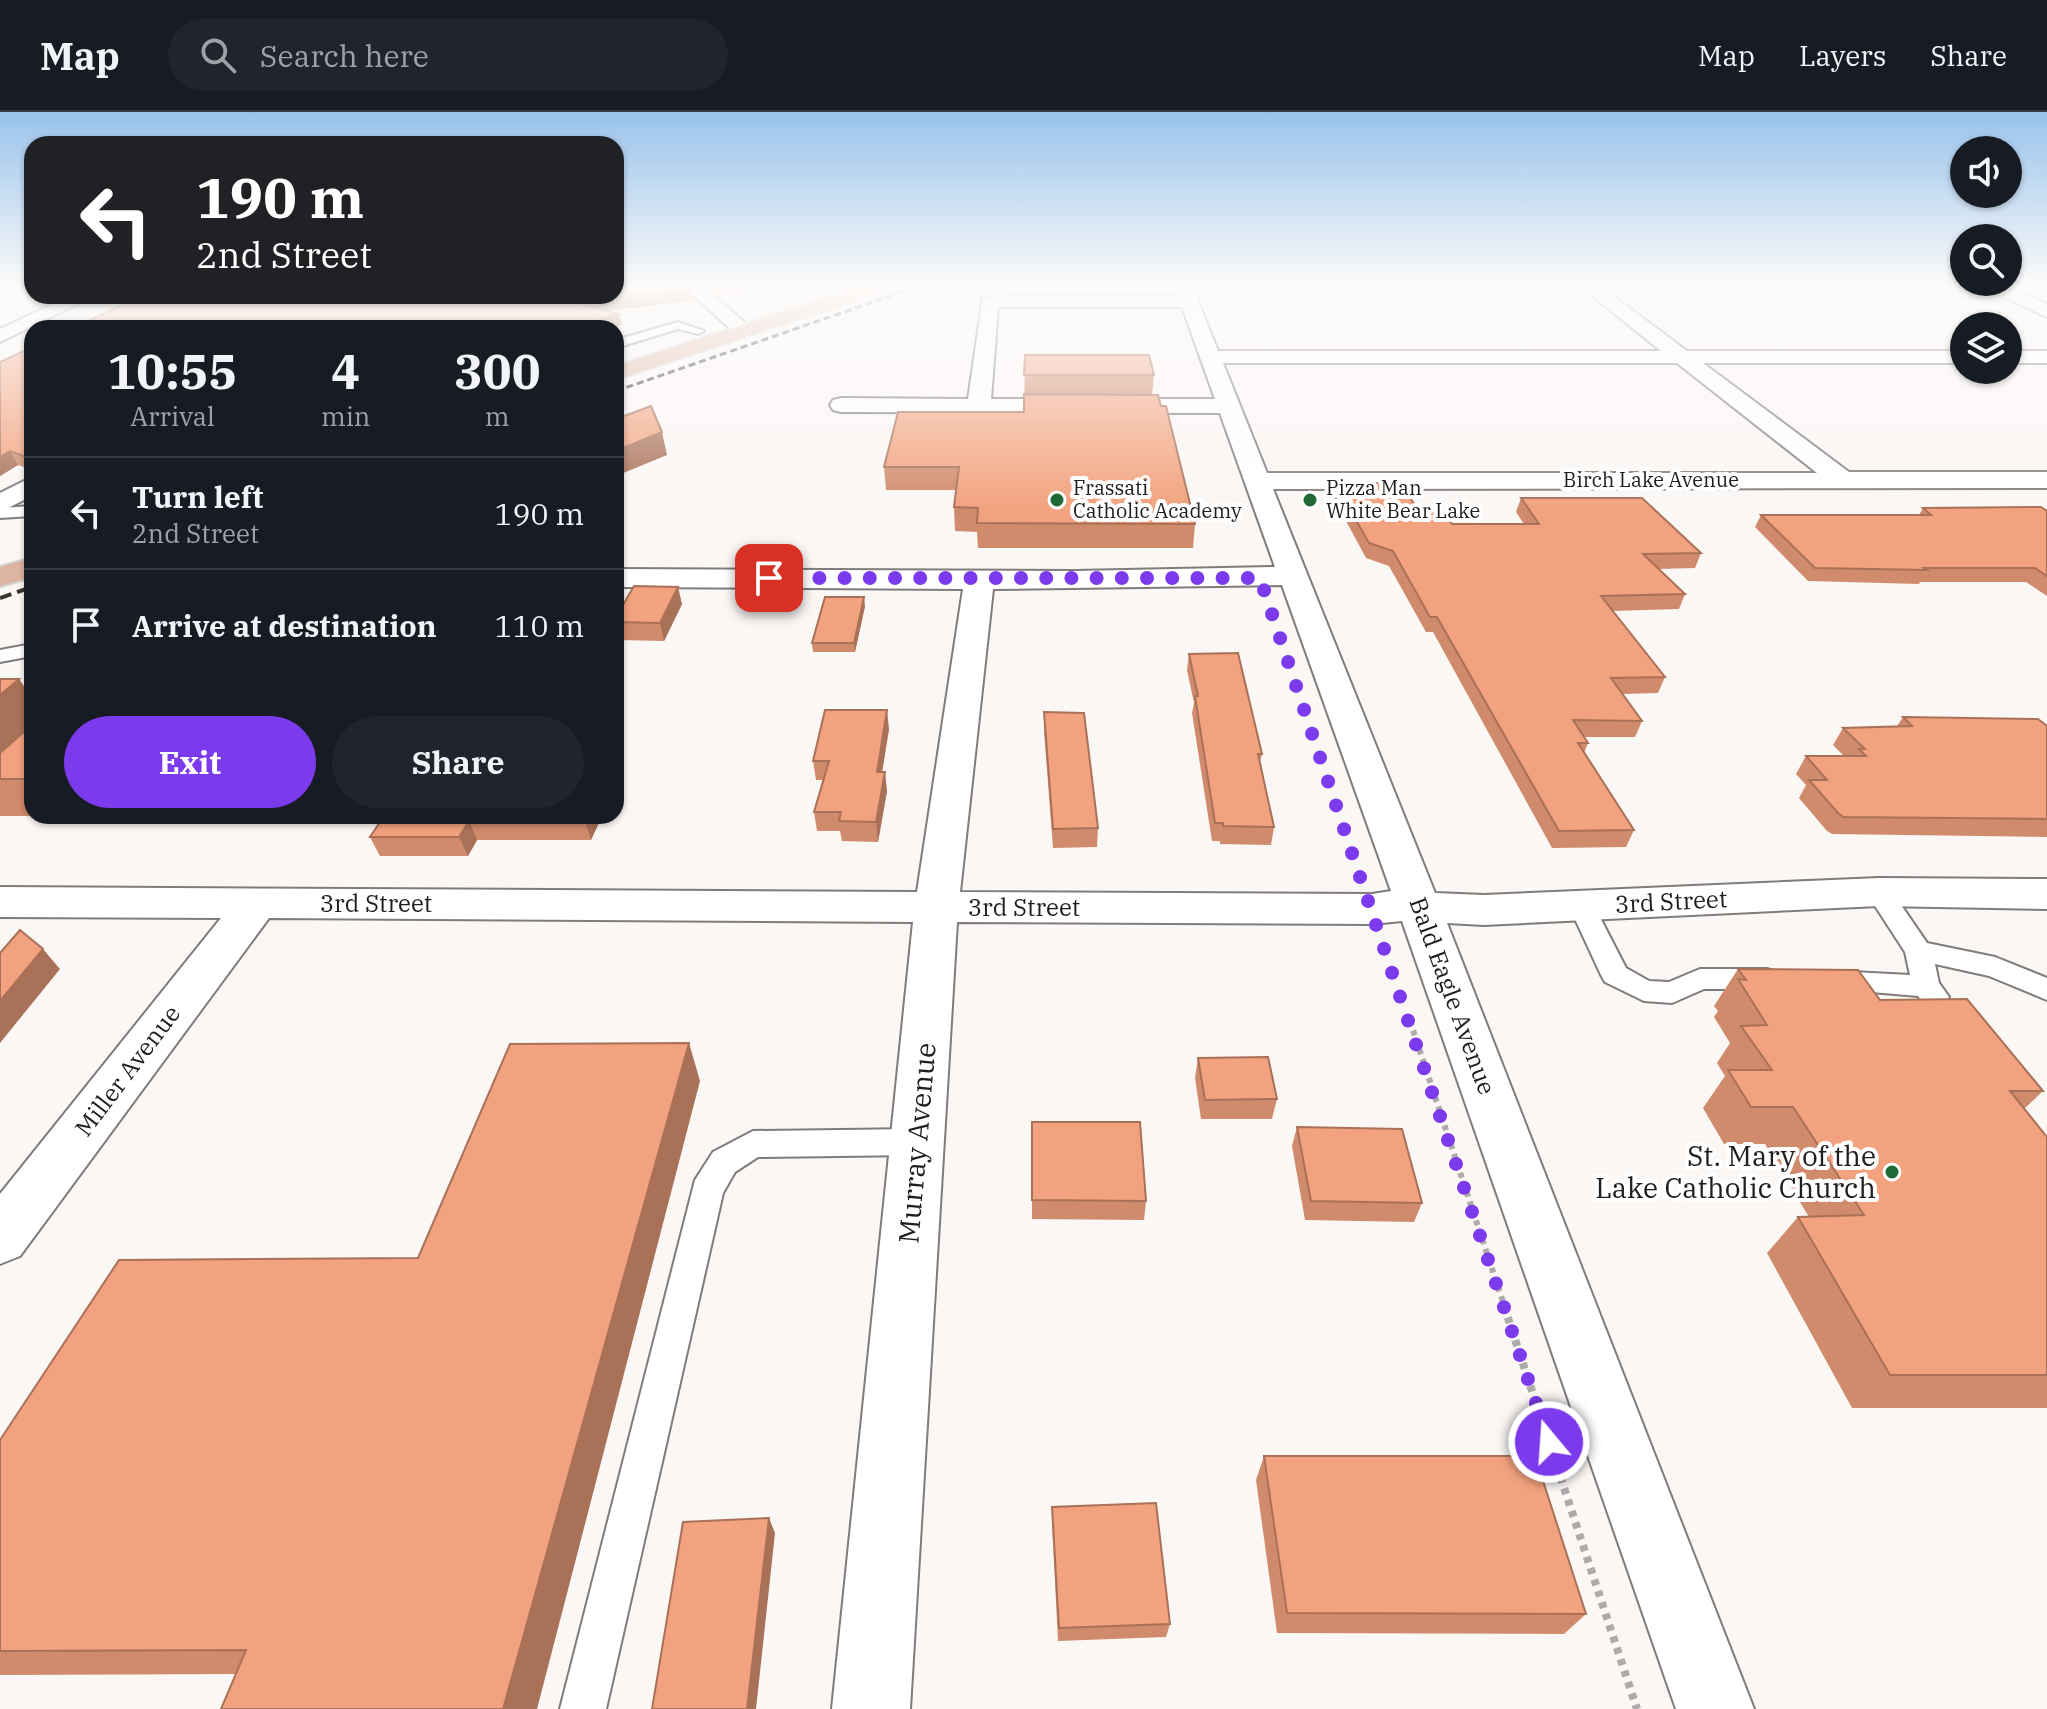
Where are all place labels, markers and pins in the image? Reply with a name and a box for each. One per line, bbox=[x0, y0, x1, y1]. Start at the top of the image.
place label: Frassati Catholic Academy bbox=[1073, 474, 1242, 524]
place label: Pizza Man White Bear Lake bbox=[1326, 474, 1480, 524]
marker: Frassati Catholic Academy bbox=[1048, 491, 1066, 509]
marker: Pizza Man White Bear Lake bbox=[1301, 491, 1319, 509]
pin bbox=[735, 544, 803, 612]
place label: St. Mary of the Lake Catholic Church bbox=[1595, 1137, 1876, 1206]
marker: St. Mary of the Lake Catholic Church bbox=[1883, 1163, 1901, 1181]

